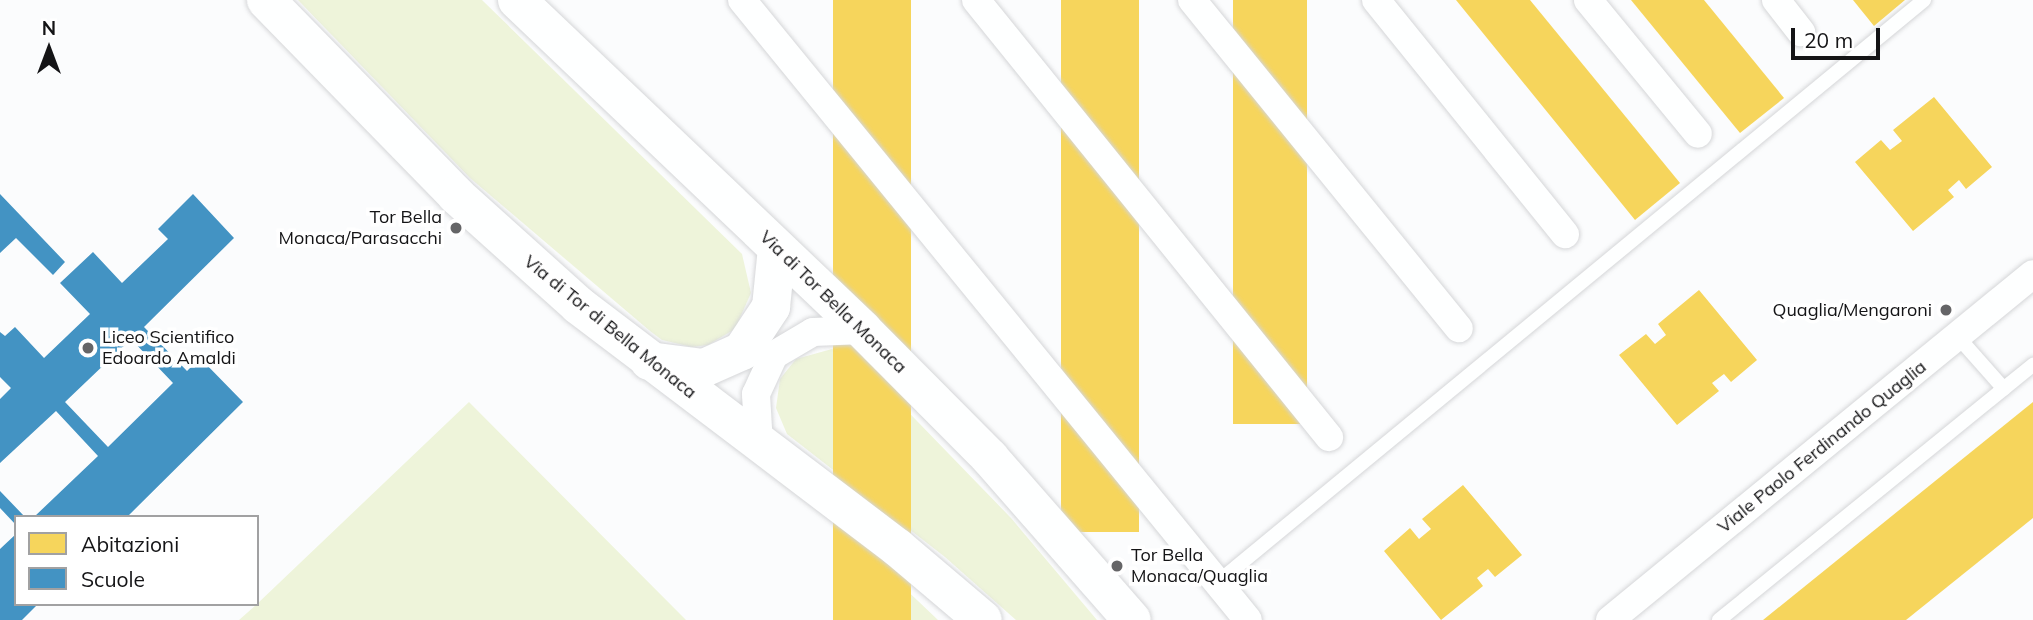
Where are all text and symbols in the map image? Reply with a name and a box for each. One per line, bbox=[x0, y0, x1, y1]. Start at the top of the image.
north arrow bbox=[14, 14, 84, 84]
scale bar bbox=[1795, 14, 1884, 58]
text: N bbox=[42, 16, 56, 40]
text: 20 m bbox=[1804, 27, 1853, 53]
place label: Tor Bella Monaca/Parasacchi bbox=[279, 207, 442, 249]
marker: Tor Bella Monaca/Parasacchi bbox=[448, 220, 464, 236]
street label: Via di Tor Bella Monaca bbox=[755, 226, 911, 378]
street label: Via di Tor di Bella Monaca bbox=[519, 251, 701, 403]
place label: Quaglia/Mengaroni bbox=[1773, 299, 1932, 321]
marker: Quaglia/Mengaroni bbox=[1938, 302, 1954, 318]
place label: Liceo Scientifico Edoardo Amaldi bbox=[102, 327, 236, 370]
marker: Liceo Scientifico Edoardo Amaldi bbox=[80, 340, 96, 356]
street label: Viale Paolo Ferdinando Quaglia bbox=[1713, 356, 1931, 538]
legend bbox=[14, 515, 259, 606]
text: Abitazioni bbox=[81, 531, 179, 557]
place label: Tor Bella Monaca/Quaglia bbox=[1131, 545, 1268, 588]
marker: Tor Bella Monaca/Quaglia bbox=[1109, 558, 1125, 574]
text: Scuole bbox=[81, 566, 145, 592]

